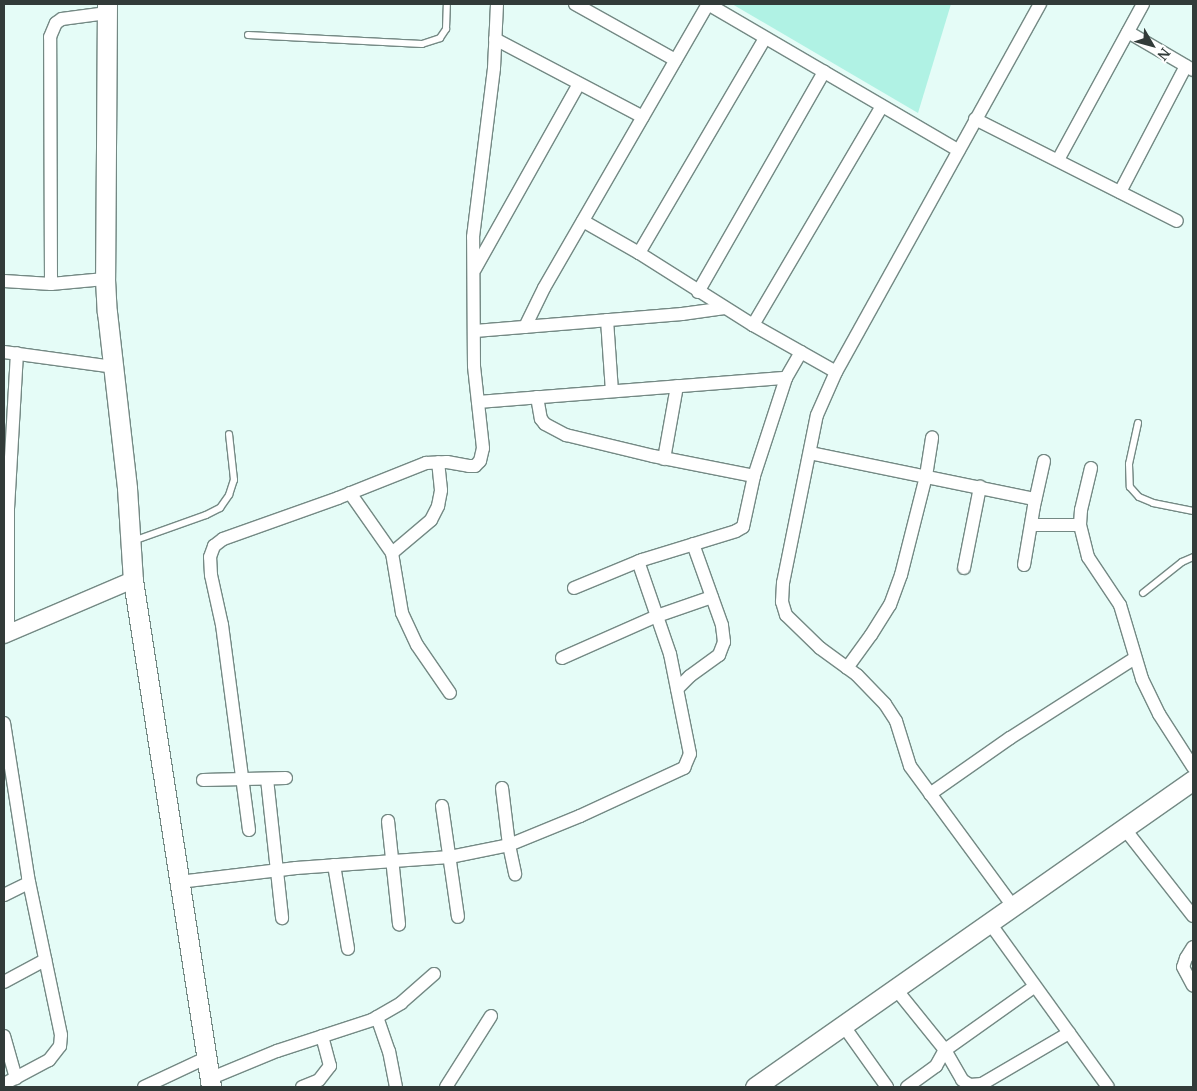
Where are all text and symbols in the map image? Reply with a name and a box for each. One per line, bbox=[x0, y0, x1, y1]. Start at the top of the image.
north arrow bbox=[1127, 20, 1177, 70]
text: N bbox=[1153, 44, 1175, 65]

